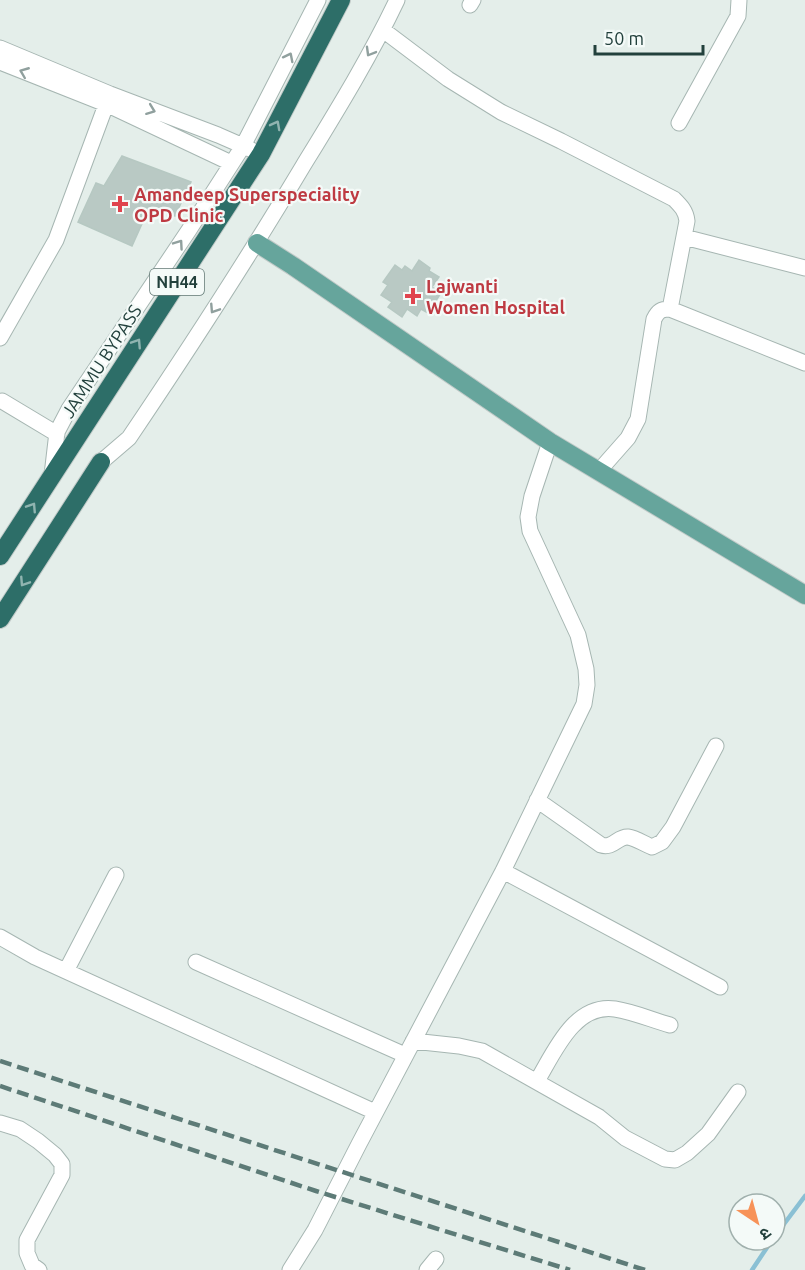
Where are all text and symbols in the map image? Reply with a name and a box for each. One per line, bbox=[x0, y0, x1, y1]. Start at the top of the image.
scale bar bbox=[595, 18, 703, 56]
text: 50 m bbox=[604, 28, 644, 48]
one-way arrow bbox=[366, 46, 378, 56]
one-way arrow bbox=[282, 52, 293, 63]
one-way arrow bbox=[20, 66, 30, 79]
one-way arrow bbox=[145, 102, 156, 115]
one-way arrow bbox=[269, 121, 280, 132]
place label: Amandeep Superspeciality OPD Clinic bbox=[134, 184, 360, 225]
marker: Amandeep Superspeciality OPD Clinic bbox=[111, 195, 129, 213]
one-way arrow bbox=[172, 240, 183, 251]
road number: NH44 bbox=[150, 269, 204, 295]
place label: Lajwanti Women Hospital bbox=[426, 276, 565, 317]
marker: Lajwanti Women Hospital bbox=[404, 287, 422, 305]
street label: JAMMU BYPASS bbox=[57, 301, 145, 421]
one-way arrow bbox=[209, 303, 221, 313]
one-way arrow bbox=[130, 339, 142, 349]
one-way arrow bbox=[24, 503, 36, 513]
one-way arrow bbox=[19, 576, 31, 586]
north arrow bbox=[727, 1192, 787, 1252]
text: उ bbox=[756, 1224, 775, 1245]

